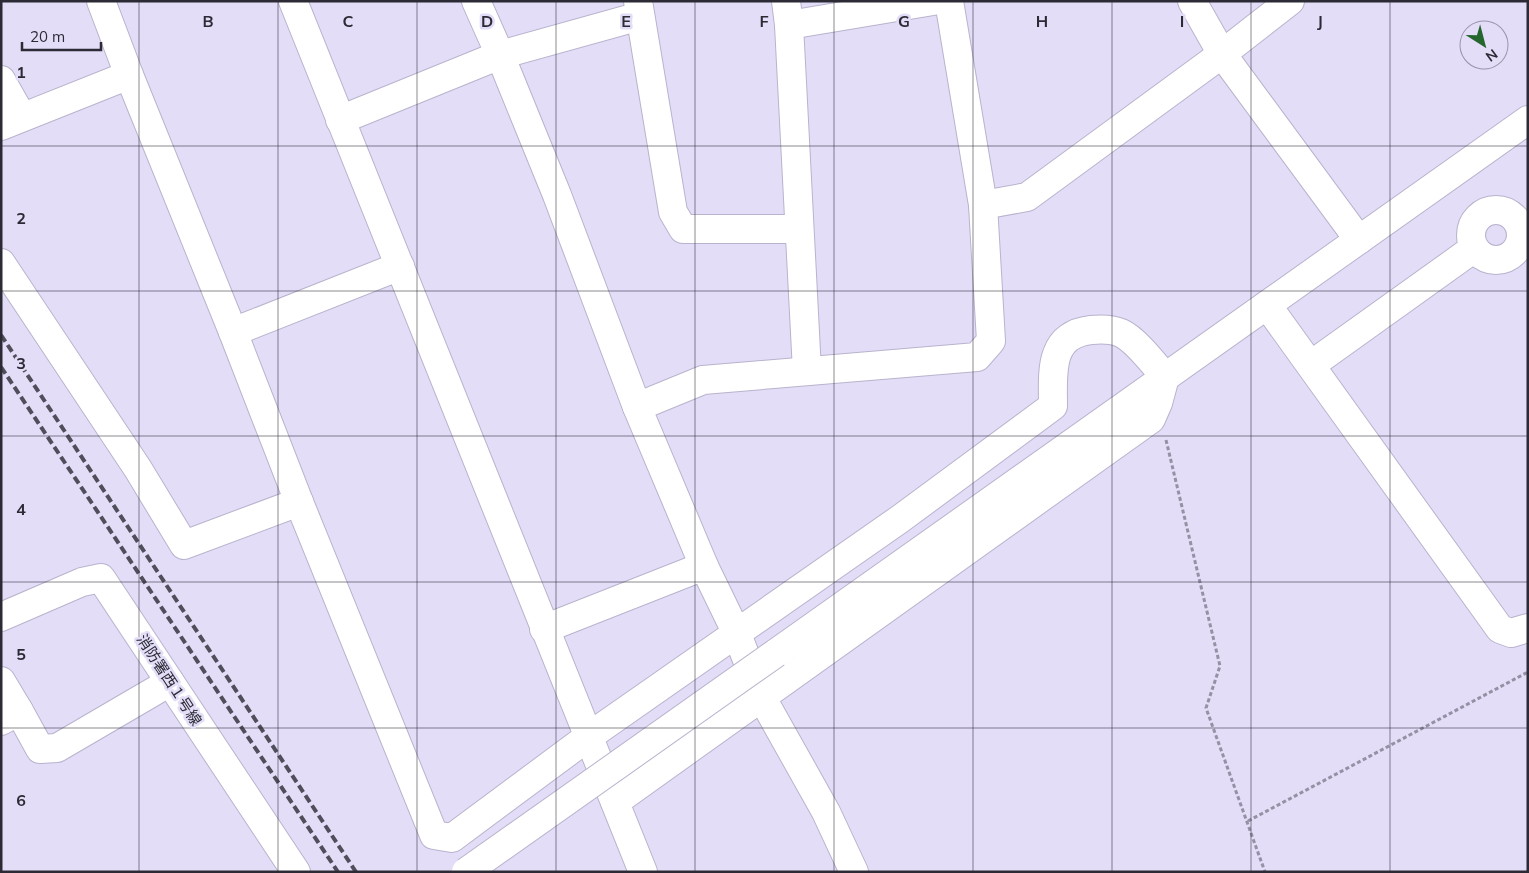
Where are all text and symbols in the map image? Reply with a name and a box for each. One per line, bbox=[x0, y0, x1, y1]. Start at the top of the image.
text: B bbox=[202, 11, 214, 31]
text: C bbox=[343, 11, 354, 31]
text: D bbox=[481, 11, 493, 31]
text: E bbox=[621, 11, 631, 31]
text: F bbox=[759, 11, 769, 31]
text: G bbox=[898, 11, 910, 31]
text: H bbox=[1036, 11, 1048, 31]
text: I bbox=[1180, 11, 1184, 31]
text: J bbox=[1317, 11, 1323, 31]
scale bar bbox=[22, 20, 101, 52]
north arrow bbox=[1459, 20, 1509, 70]
text: 20 m bbox=[30, 27, 65, 46]
text: N bbox=[1482, 45, 1501, 66]
text: 1 bbox=[16, 62, 26, 82]
text: 2 bbox=[16, 208, 26, 228]
text: 3 bbox=[16, 353, 26, 373]
text: 4 bbox=[16, 499, 26, 519]
street label: 消防署西１号線 bbox=[133, 631, 206, 729]
text: 5 bbox=[16, 644, 26, 664]
text: 6 bbox=[16, 790, 26, 810]

